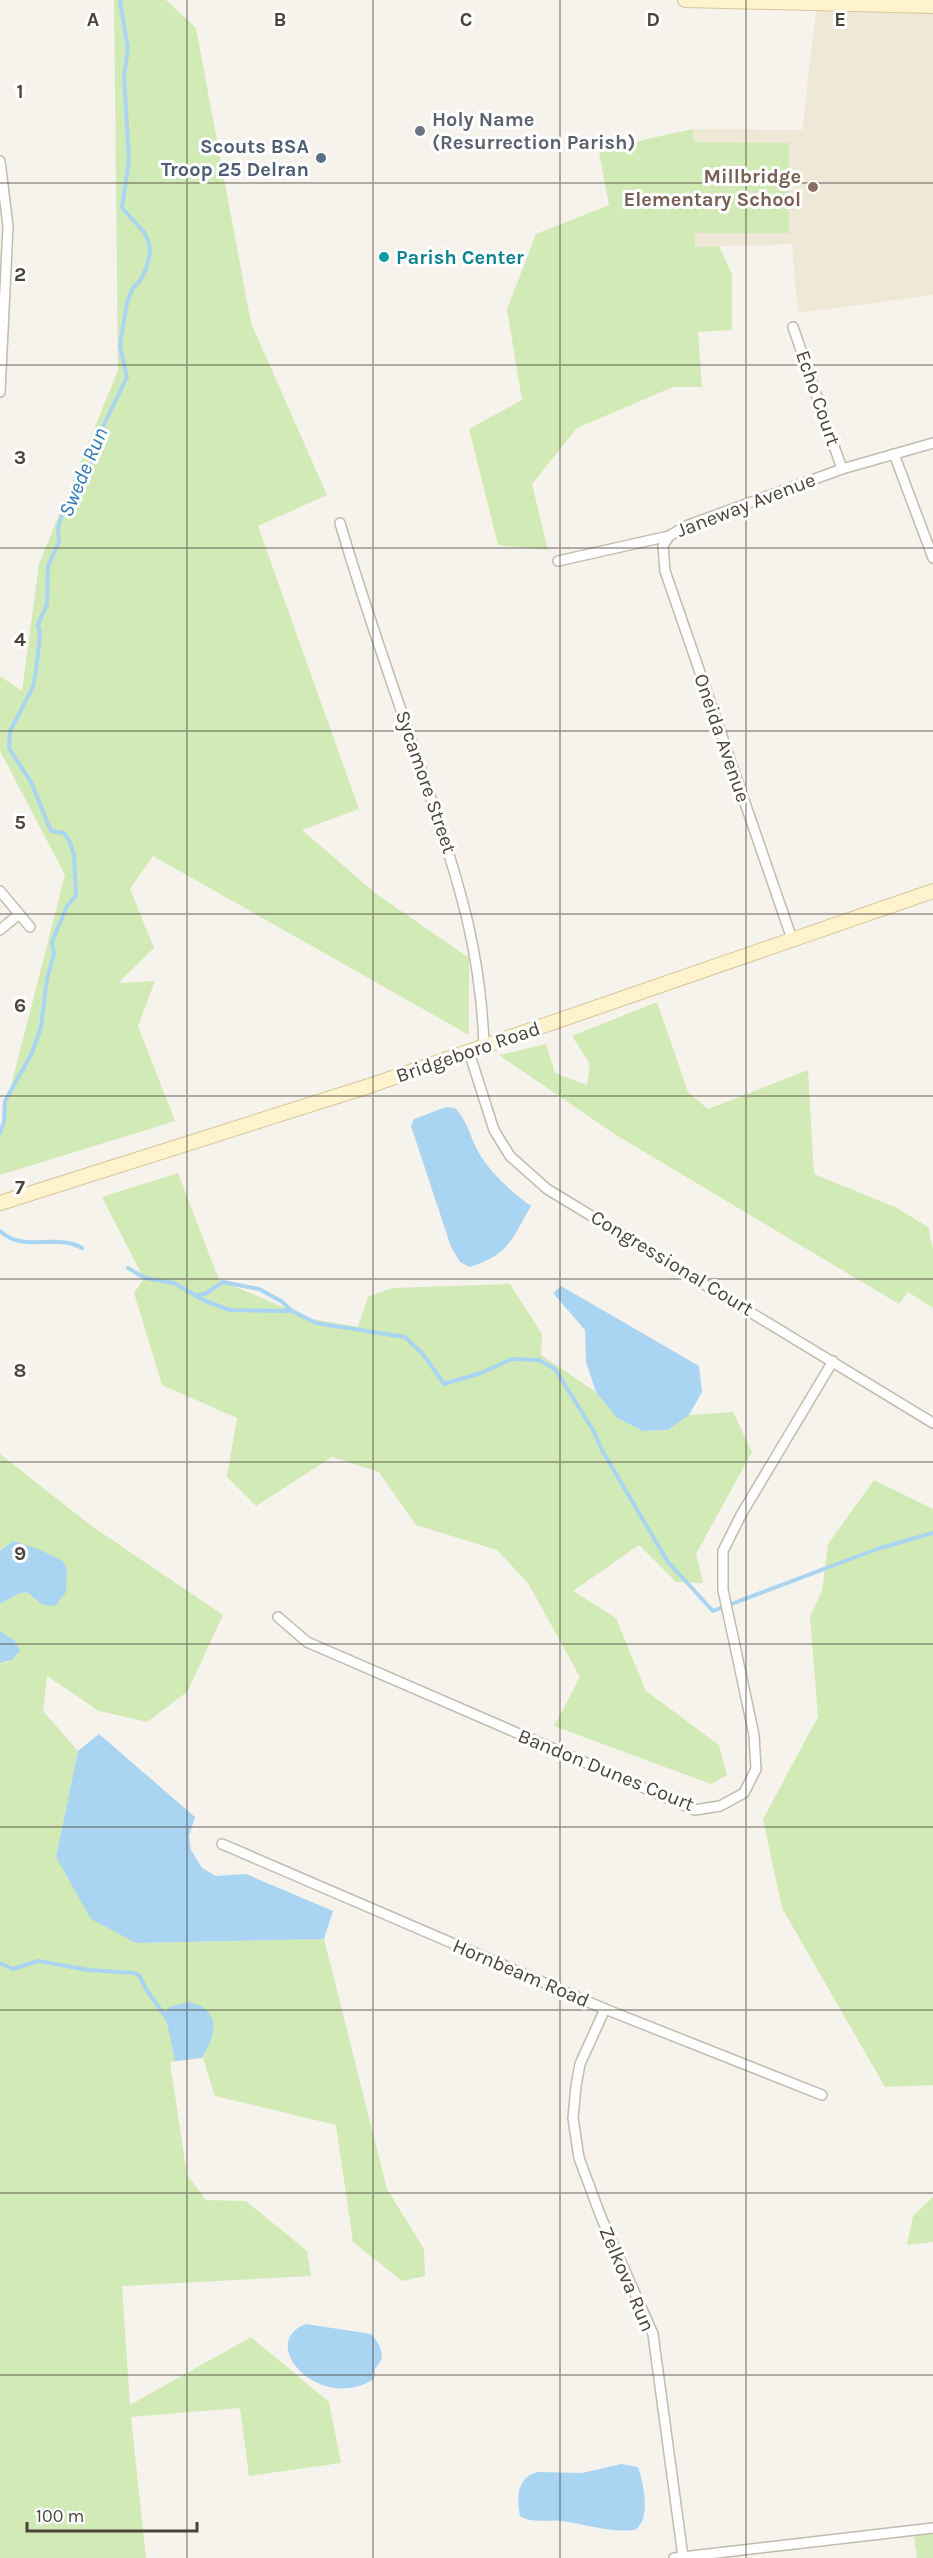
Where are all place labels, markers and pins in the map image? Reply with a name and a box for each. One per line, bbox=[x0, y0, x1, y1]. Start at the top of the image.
place label: Holy Name (Resurrection Parish) bbox=[432, 108, 635, 154]
marker: Holy Name (Resurrection Parish) bbox=[413, 124, 427, 138]
place label: Scouts BSA Troop 25 Delran bbox=[161, 135, 309, 181]
marker: Scouts BSA Troop 25 Delran bbox=[314, 151, 328, 165]
place label: Millbridge Elementary School bbox=[623, 165, 801, 211]
marker: Millbridge Elementary School bbox=[806, 180, 820, 194]
place label: Parish Center bbox=[396, 246, 524, 269]
marker: Parish Center bbox=[377, 250, 391, 264]

